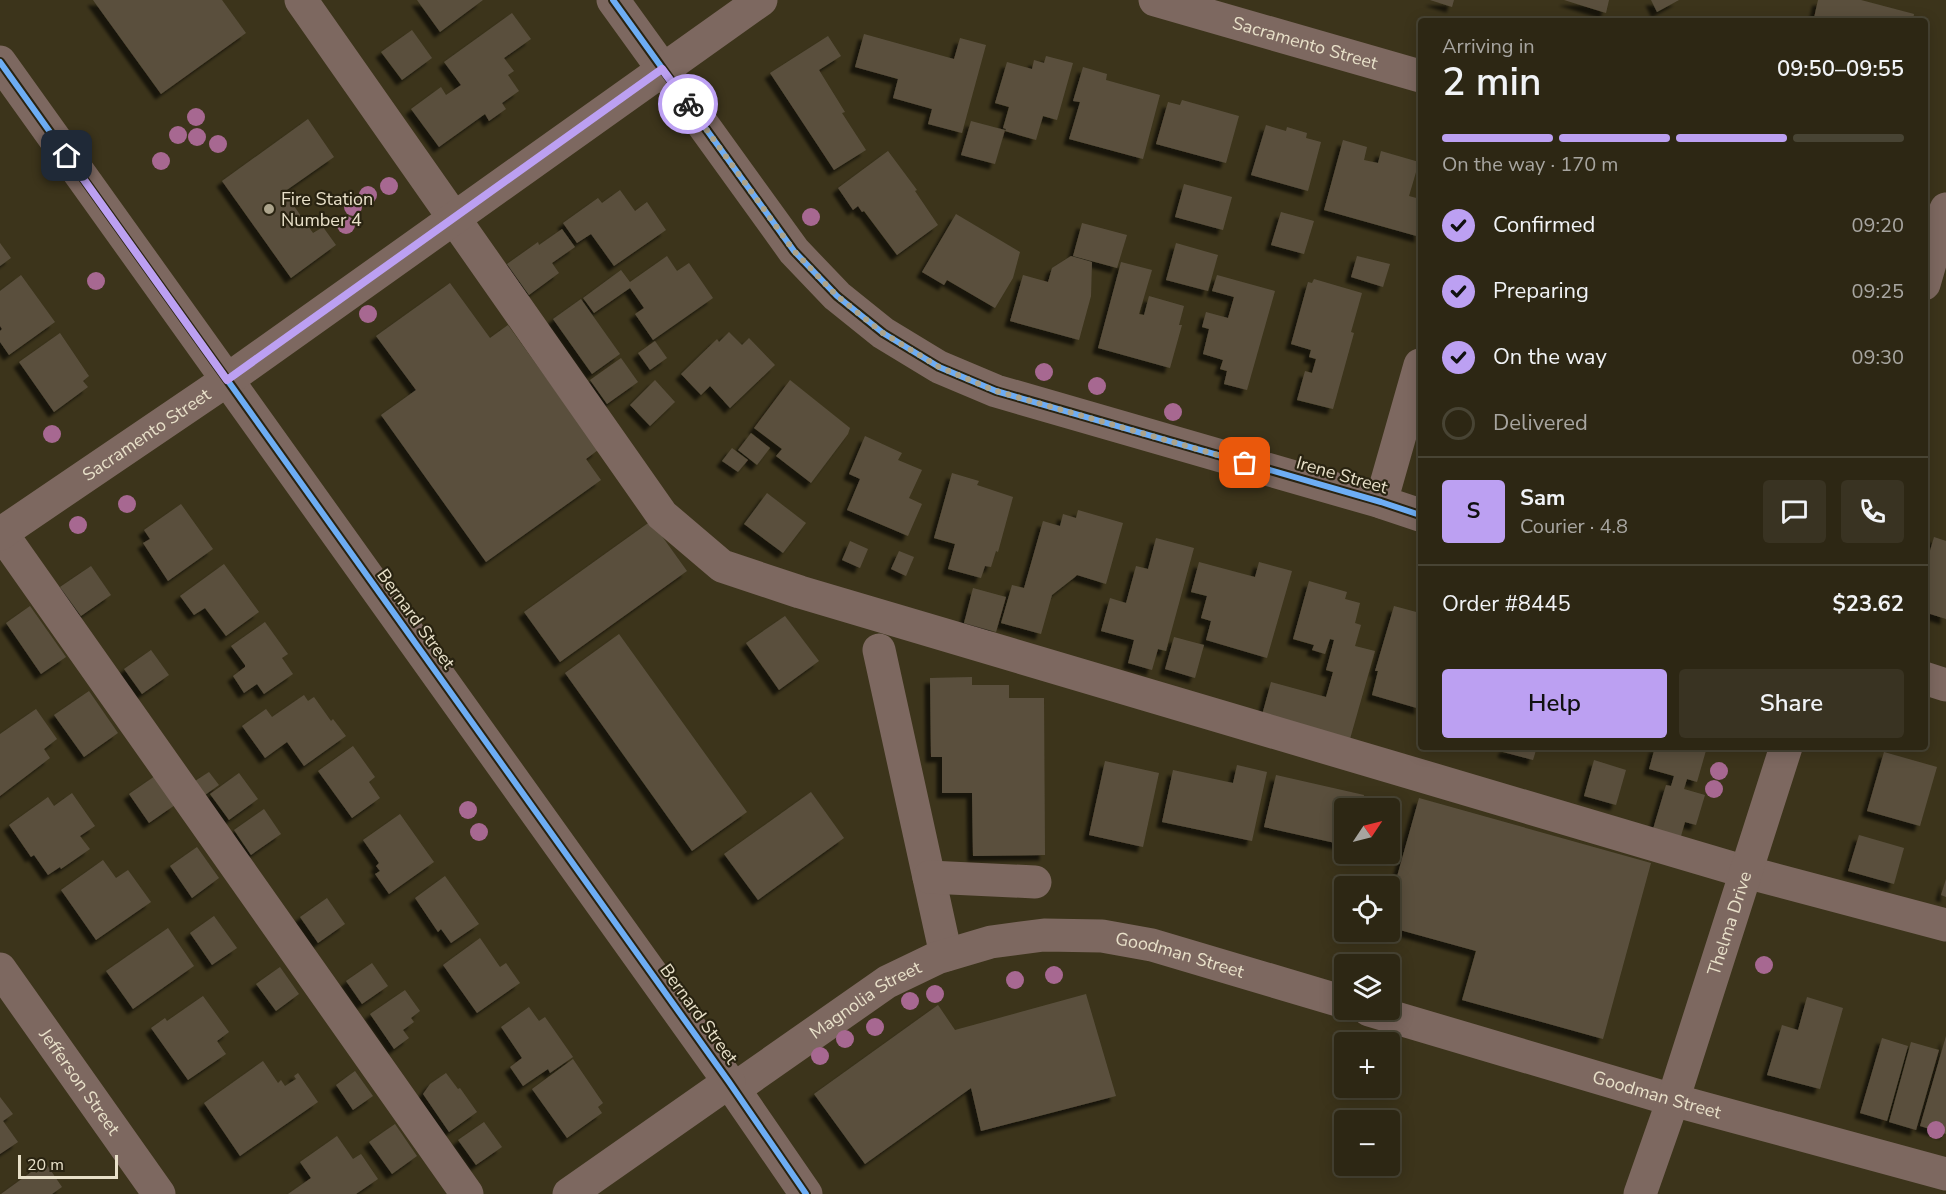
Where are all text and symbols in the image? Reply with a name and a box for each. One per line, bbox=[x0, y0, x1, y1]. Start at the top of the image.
street label: Sacramento Street bbox=[1229, 11, 1381, 75]
text: Arriving in bbox=[1442, 33, 1535, 60]
text: 09:50–09:55 bbox=[1777, 54, 1904, 84]
text: 2 min bbox=[1442, 56, 1541, 109]
courier bbox=[658, 74, 718, 134]
icon: bike bbox=[672, 88, 705, 121]
pin bbox=[41, 130, 92, 181]
icon: home bbox=[50, 139, 83, 172]
text: On the way · 170 m bbox=[1442, 151, 1618, 178]
place label: Fire Station Number 4 bbox=[281, 187, 373, 232]
marker: Fire Station Number 4 bbox=[262, 202, 276, 216]
icon: check bbox=[1442, 209, 1475, 242]
text: Confirmed bbox=[1493, 210, 1595, 240]
text: 09:20 bbox=[1851, 212, 1904, 239]
icon: check bbox=[1442, 275, 1475, 308]
text: Preparing bbox=[1493, 276, 1589, 306]
text: 09:25 bbox=[1851, 278, 1904, 305]
icon: check bbox=[1442, 341, 1475, 374]
text: On the way bbox=[1493, 342, 1607, 372]
text: 09:30 bbox=[1851, 344, 1904, 371]
street label: Sacramento Street bbox=[78, 382, 216, 487]
text: Delivered bbox=[1493, 408, 1588, 438]
pin bbox=[1219, 437, 1270, 488]
icon: bag bbox=[1228, 446, 1261, 479]
street label: Irene Street bbox=[1293, 451, 1391, 500]
button: chat bbox=[1763, 480, 1826, 543]
button: phone bbox=[1841, 480, 1904, 543]
text: Sam bbox=[1520, 483, 1565, 513]
text: S bbox=[1467, 496, 1480, 526]
text: Courier · 4.8 bbox=[1520, 513, 1628, 540]
street label: Bernard Street bbox=[371, 564, 461, 675]
text: Order #8445 bbox=[1442, 589, 1571, 619]
text: $23.62 bbox=[1833, 589, 1904, 619]
button: Help bbox=[1442, 669, 1667, 738]
button: Share bbox=[1679, 669, 1904, 738]
north arrow bbox=[1334, 798, 1400, 864]
map controls bbox=[1334, 798, 1400, 1176]
street label: Thelma Drive bbox=[1702, 868, 1757, 979]
button: locate bbox=[1334, 876, 1400, 942]
street label: Goodman Street bbox=[1113, 927, 1248, 984]
button: layers bbox=[1334, 954, 1400, 1020]
street label: Magnolia Street bbox=[805, 955, 926, 1045]
street label: Bernard Street bbox=[654, 959, 744, 1070]
street label: Jefferson Street bbox=[33, 1023, 126, 1140]
button: + bbox=[1334, 1032, 1400, 1098]
street label: Goodman Street bbox=[1590, 1065, 1724, 1125]
button: − bbox=[1334, 1110, 1400, 1176]
scale bar bbox=[18, 1152, 118, 1180]
text: 20 m bbox=[27, 1154, 64, 1176]

